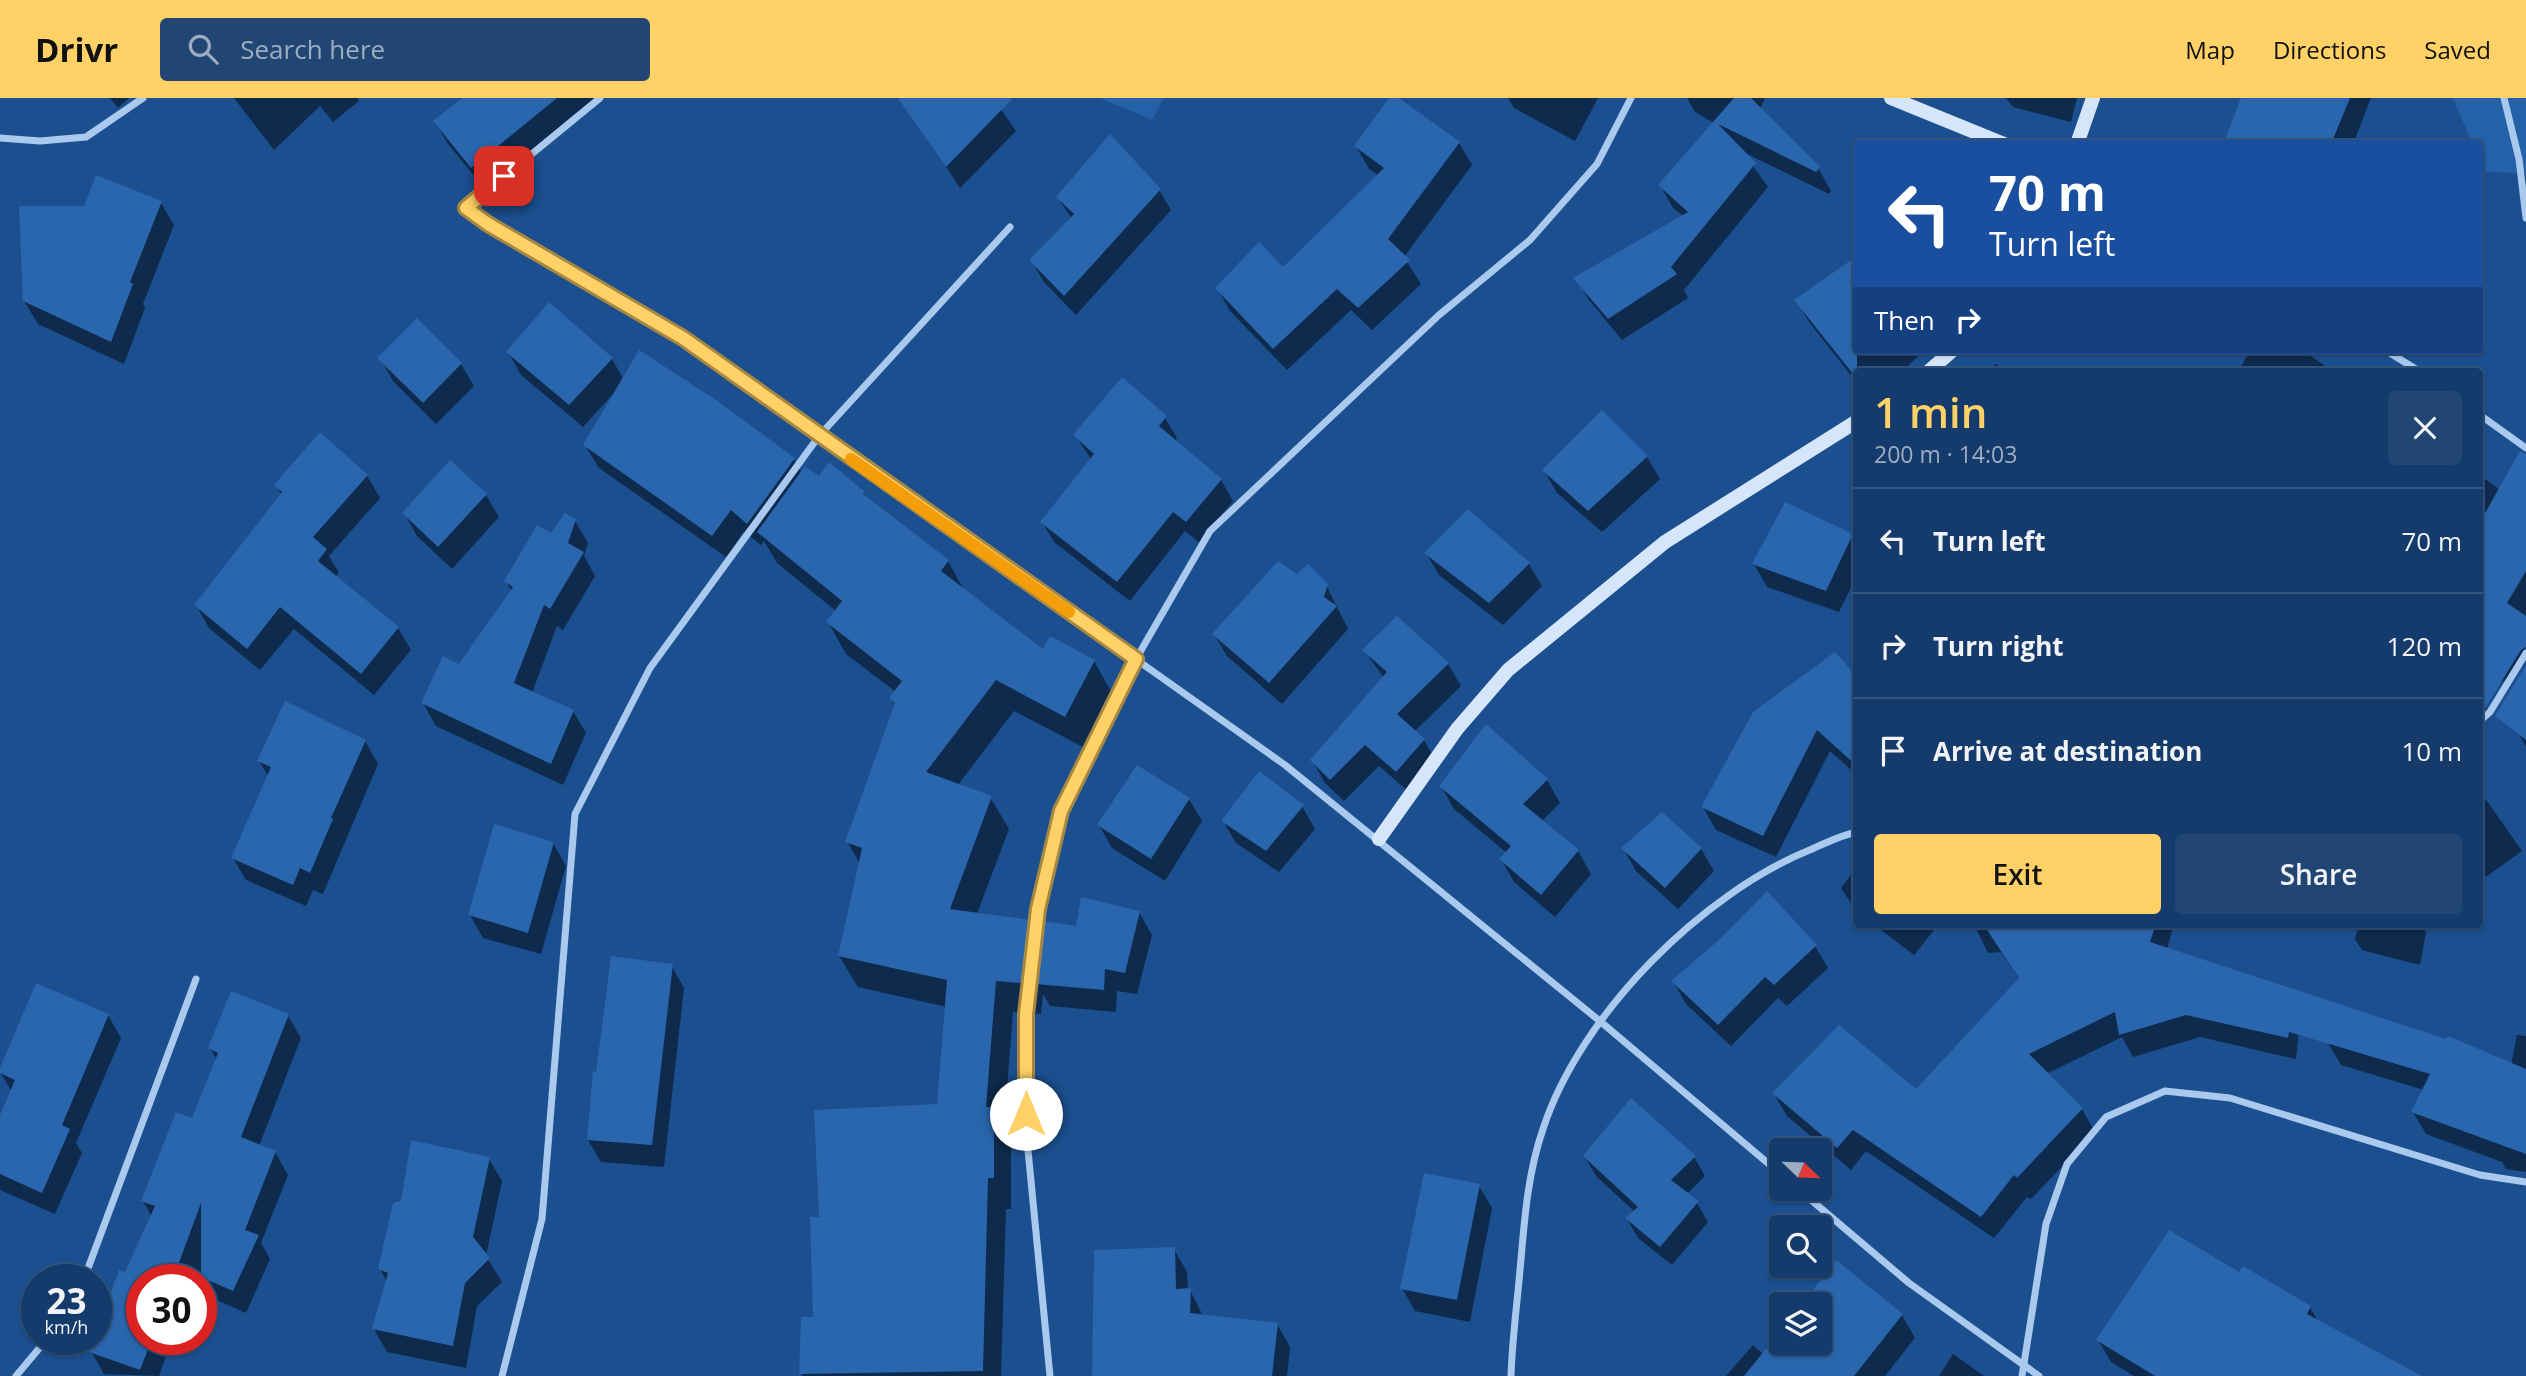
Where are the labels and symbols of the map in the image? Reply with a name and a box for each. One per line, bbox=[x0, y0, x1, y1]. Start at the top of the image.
pin bbox=[474, 146, 534, 206]
position arrow bbox=[989, 1077, 1063, 1151]
north arrow bbox=[1769, 1138, 1832, 1200]
speed limit sign: 30 bbox=[126, 1264, 217, 1355]

